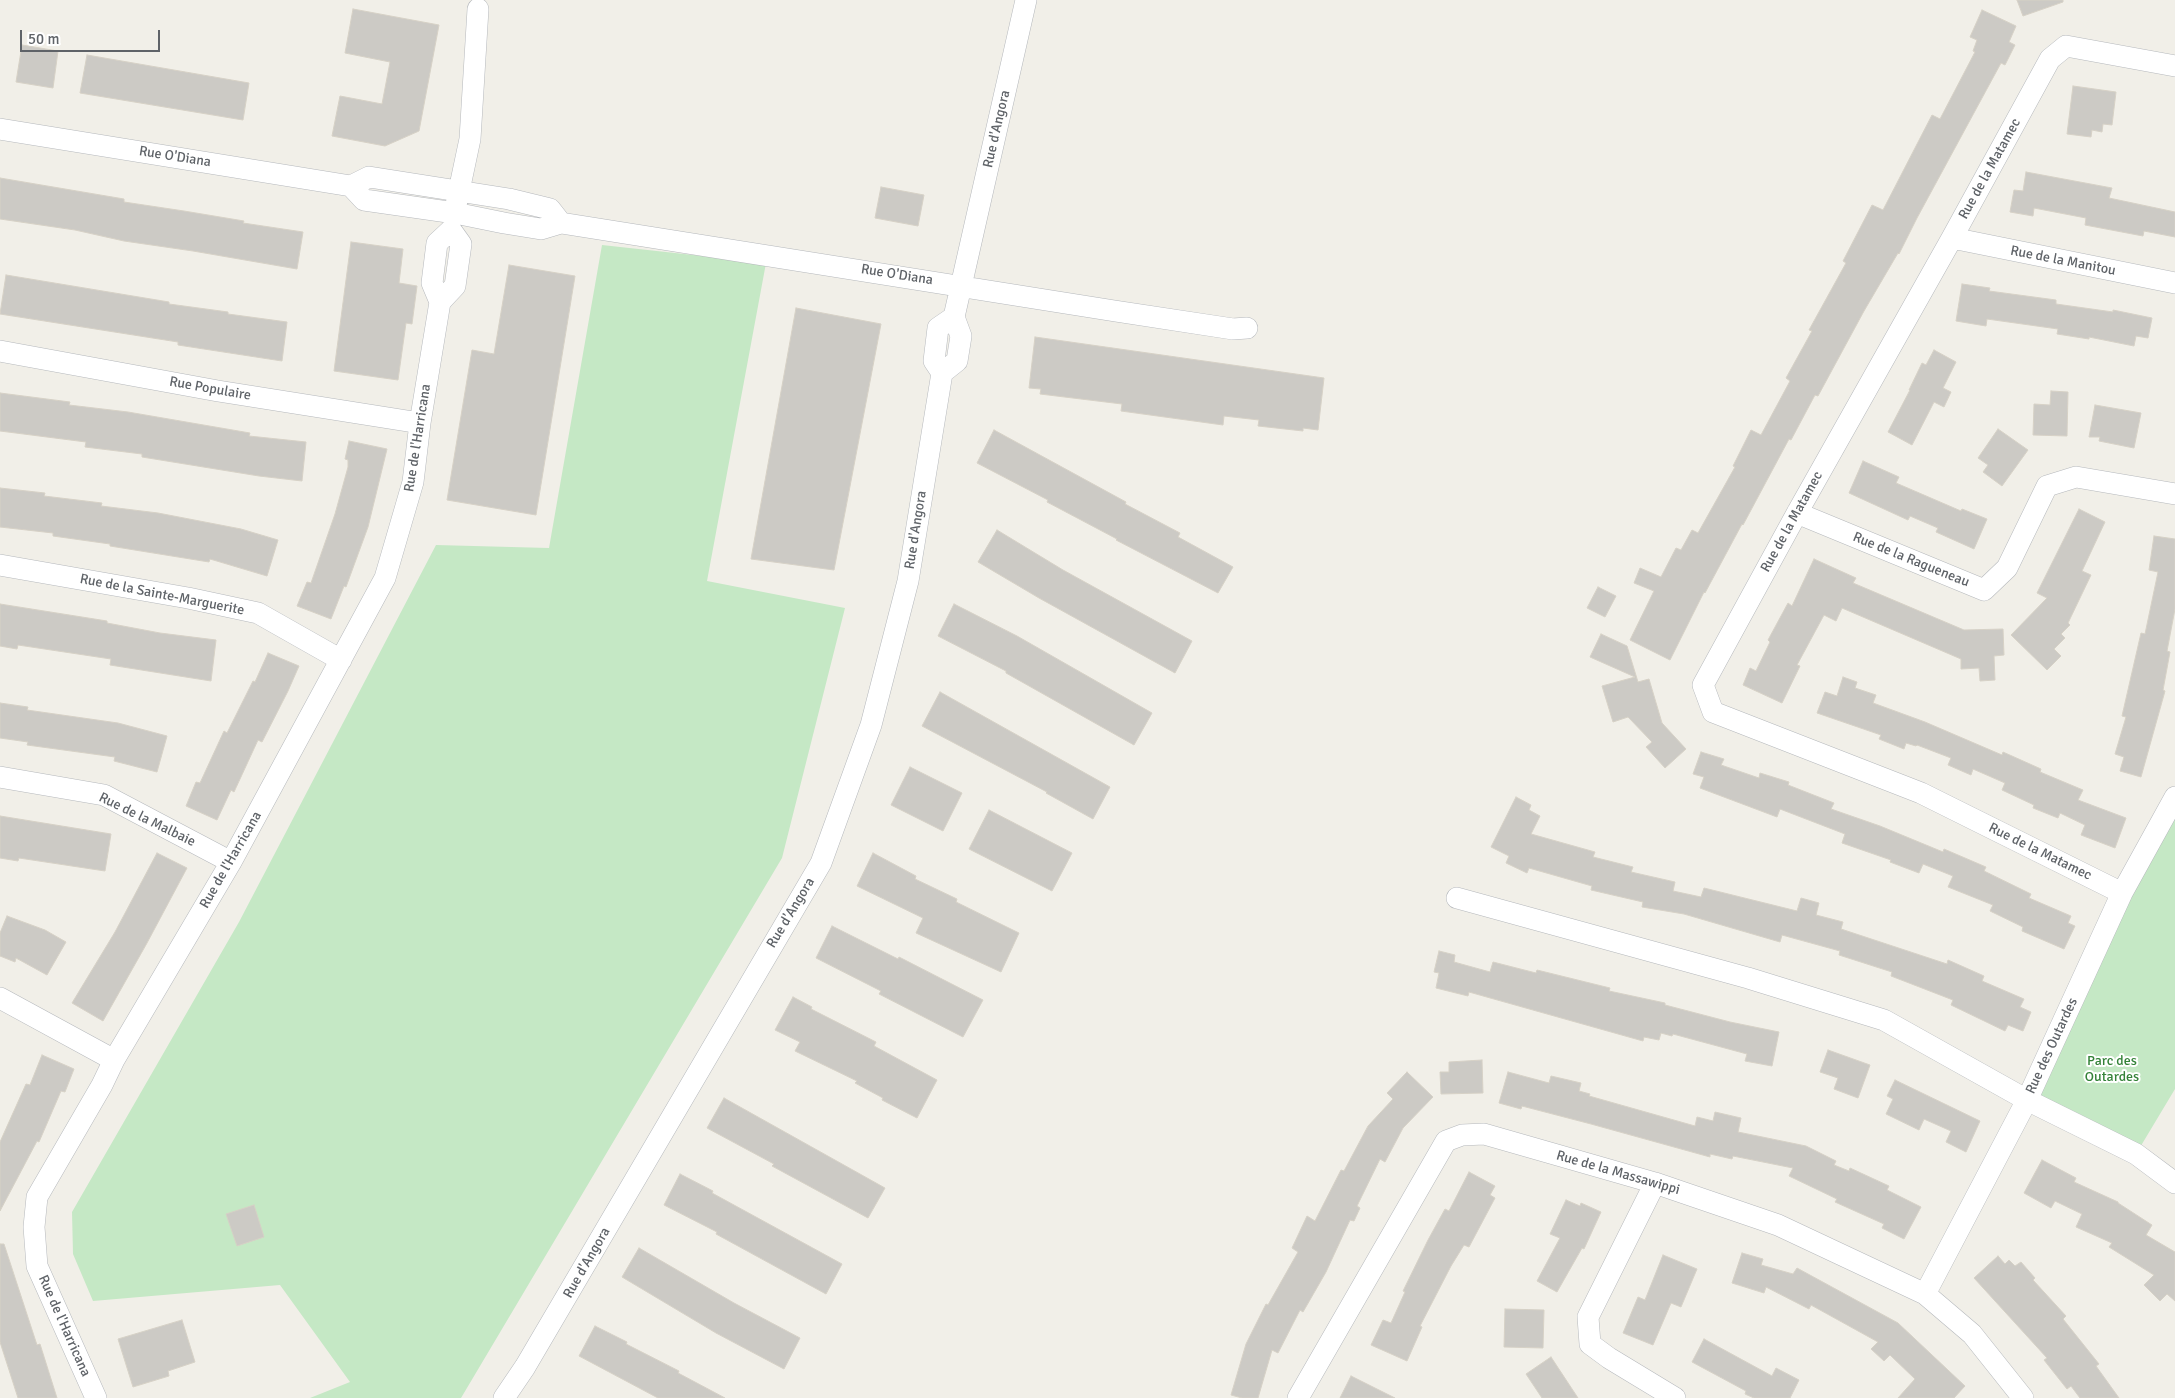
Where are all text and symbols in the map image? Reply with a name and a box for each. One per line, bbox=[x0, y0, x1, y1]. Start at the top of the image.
scale bar bbox=[22, 20, 162, 52]
text: 50 m bbox=[28, 30, 59, 48]
street label: Rue d'Angora bbox=[980, 89, 1014, 169]
street label: Rue de la Matamec bbox=[1955, 116, 2025, 222]
street label: Rue O'Diana bbox=[138, 143, 212, 171]
street label: Rue de la Manitou bbox=[2009, 243, 2117, 279]
street label: Rue O'Diana bbox=[860, 261, 934, 289]
street label: Rue Populaire bbox=[168, 374, 252, 404]
street label: Rue de l'Harricana bbox=[401, 383, 435, 493]
street label: Rue de la Matamec bbox=[1757, 469, 1827, 575]
street label: Rue d'Angora bbox=[902, 490, 930, 570]
street label: Rue de la Ragueneau bbox=[1850, 529, 1972, 591]
street label: Rue de la Sainte-Marguerite bbox=[78, 571, 246, 619]
street label: Rue de la Malbaie bbox=[96, 789, 198, 851]
street label: Rue de l'Harricana bbox=[196, 809, 266, 911]
street label: Rue de la Matamec bbox=[1986, 820, 2094, 884]
street label: Rue d'Angora bbox=[763, 875, 819, 951]
street label: Rue des Outardes bbox=[2022, 995, 2082, 1097]
park label: Parc des Outardes bbox=[2085, 1053, 2139, 1086]
street label: Rue de la Massawippi bbox=[1554, 1147, 1682, 1199]
street label: Rue d'Angora bbox=[560, 1225, 614, 1301]
street label: Rue de l'Harricana bbox=[34, 1273, 94, 1379]

